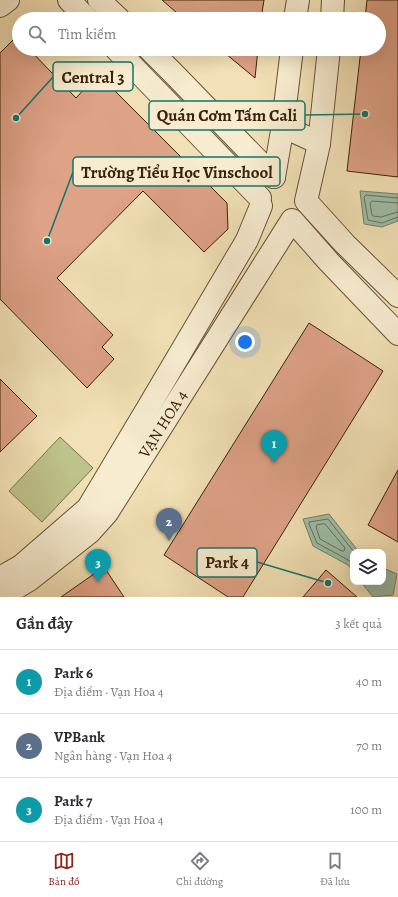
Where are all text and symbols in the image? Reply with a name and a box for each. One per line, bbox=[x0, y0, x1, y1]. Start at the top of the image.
search box bbox=[12, 12, 386, 56]
icon: search bbox=[26, 23, 48, 45]
text: Tìm kiếm bbox=[58, 24, 116, 44]
callout: Central 3 bbox=[53, 62, 133, 91]
text: Central 3 bbox=[61, 66, 125, 89]
callout: Quán Cơm Tấm Cali bbox=[149, 101, 305, 130]
text: Quán Cơm Tấm Cali bbox=[157, 104, 297, 127]
callout: Trường Tiểu Học Vinschool bbox=[73, 157, 280, 186]
text: Trường Tiểu Học Vinschool bbox=[81, 161, 273, 184]
your location bbox=[235, 332, 255, 352]
street label: VẠN HOA 4 bbox=[133, 386, 193, 463]
pin: 1 bbox=[261, 430, 287, 463]
pin: 2 bbox=[156, 508, 182, 541]
callout: Park 4 bbox=[197, 548, 257, 577]
pin: 3 bbox=[85, 549, 111, 582]
map controls bbox=[350, 549, 386, 585]
button: layers bbox=[350, 549, 386, 585]
text: Park 4 bbox=[205, 551, 249, 574]
text: Gần đây bbox=[16, 612, 73, 635]
text: 3 kết quả bbox=[335, 615, 382, 632]
text: Park 6 bbox=[54, 663, 93, 683]
text: 1 bbox=[27, 673, 31, 690]
text: 40 m bbox=[356, 673, 382, 690]
text: Địa điểm · Vạn Hoa 4 bbox=[54, 683, 164, 700]
text: VPBank bbox=[54, 727, 105, 747]
text: 2 bbox=[26, 737, 32, 754]
text: 70 m bbox=[356, 737, 382, 754]
text: Ngân hàng · Vạn Hoa 4 bbox=[54, 747, 173, 764]
text: Park 7 bbox=[54, 791, 92, 811]
text: 3 bbox=[26, 801, 32, 818]
text: 100 m bbox=[350, 801, 382, 818]
text: Địa điểm · Vạn Hoa 4 bbox=[54, 811, 164, 828]
tab: Bản đồ bbox=[48, 850, 80, 889]
tab: Chỉ đường bbox=[176, 850, 223, 889]
tab: Đã lưu bbox=[320, 850, 350, 889]

